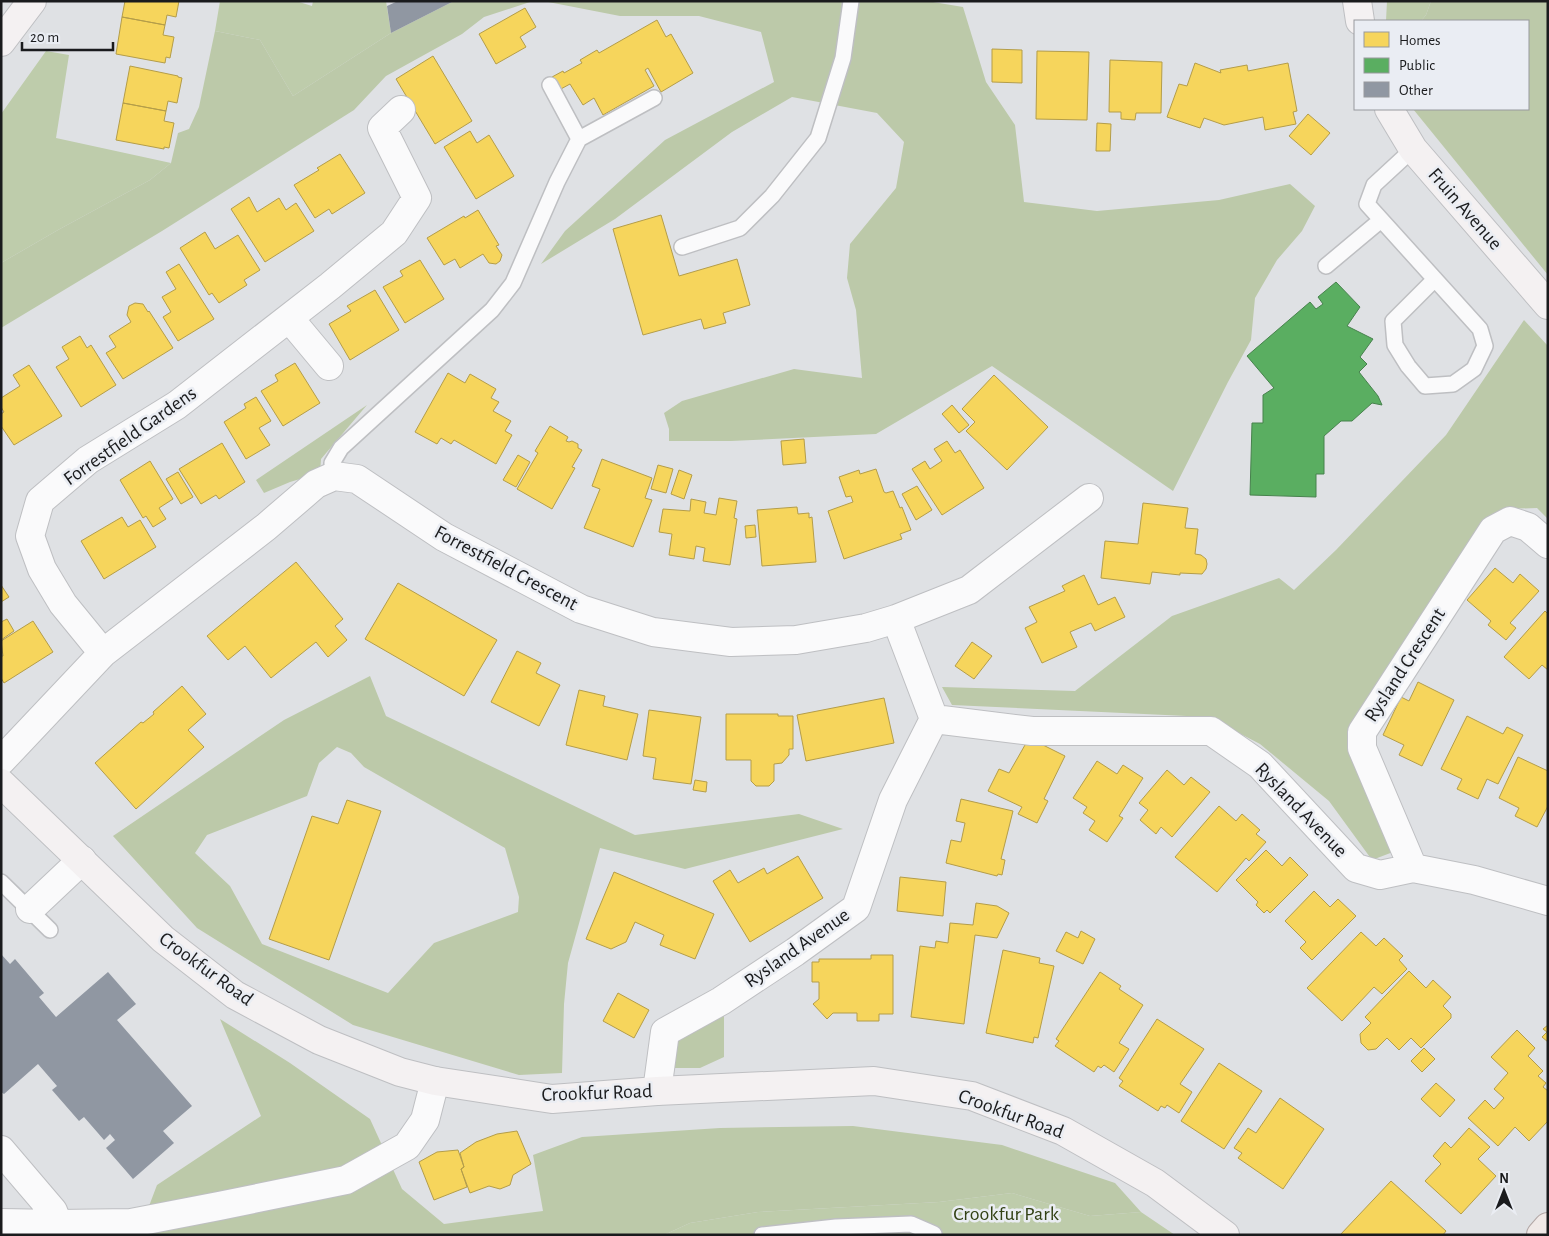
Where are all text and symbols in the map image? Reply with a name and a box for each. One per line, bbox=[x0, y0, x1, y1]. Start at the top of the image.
scale bar bbox=[22, 20, 114, 52]
legend bbox=[1354, 20, 1529, 110]
text: 20 m bbox=[30, 30, 59, 45]
text: Homes bbox=[1399, 33, 1441, 48]
text: Public bbox=[1399, 58, 1435, 73]
text: Other bbox=[1399, 83, 1433, 98]
street label: Fruin Avenue bbox=[1424, 164, 1506, 254]
street label: Forrestfield Gardens bbox=[60, 383, 200, 489]
street label: Forrestfield Crescent bbox=[431, 522, 581, 614]
street label: Rysland Crescent bbox=[1361, 604, 1449, 725]
street label: Rysland Avenue bbox=[1251, 759, 1351, 861]
street label: Rysland Avenue bbox=[741, 905, 853, 991]
street label: Crookfur Road bbox=[155, 928, 257, 1010]
street label: Crookfur Road bbox=[541, 1081, 653, 1105]
street label: Crookfur Road bbox=[956, 1086, 1066, 1142]
north arrow bbox=[1479, 1166, 1529, 1216]
text: N bbox=[1499, 1172, 1509, 1186]
park label: Crookfur Park bbox=[953, 1204, 1059, 1224]

